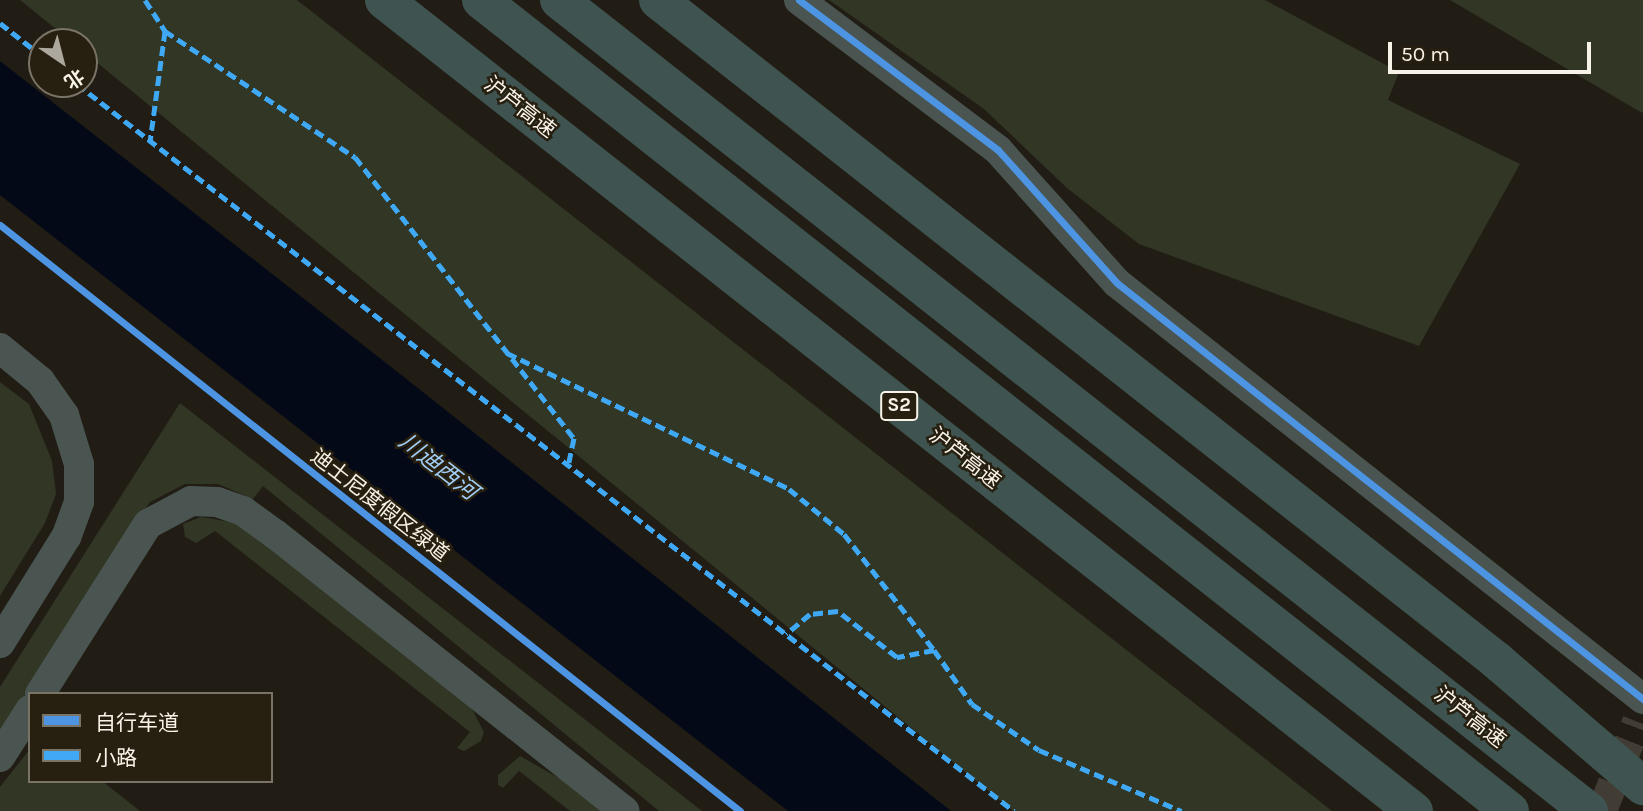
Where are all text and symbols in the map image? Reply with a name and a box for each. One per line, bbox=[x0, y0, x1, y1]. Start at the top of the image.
north arrow bbox=[28, 28, 98, 98]
scale bar bbox=[1391, 28, 1594, 72]
text: 50 m bbox=[1401, 42, 1450, 66]
text: 北 bbox=[60, 64, 88, 93]
street label: 沪芦高速 bbox=[479, 71, 561, 143]
road number: S2 bbox=[880, 390, 918, 422]
street label: 沪芦高速 bbox=[924, 422, 1006, 494]
water label: 川迪西河 bbox=[393, 428, 483, 506]
street label: 迪士尼度假区绿道 bbox=[306, 443, 454, 567]
street label: 沪芦高速 bbox=[1429, 681, 1511, 753]
legend bbox=[28, 692, 273, 783]
text: 自行车道 bbox=[95, 711, 179, 735]
text: 小路 bbox=[95, 746, 137, 770]

